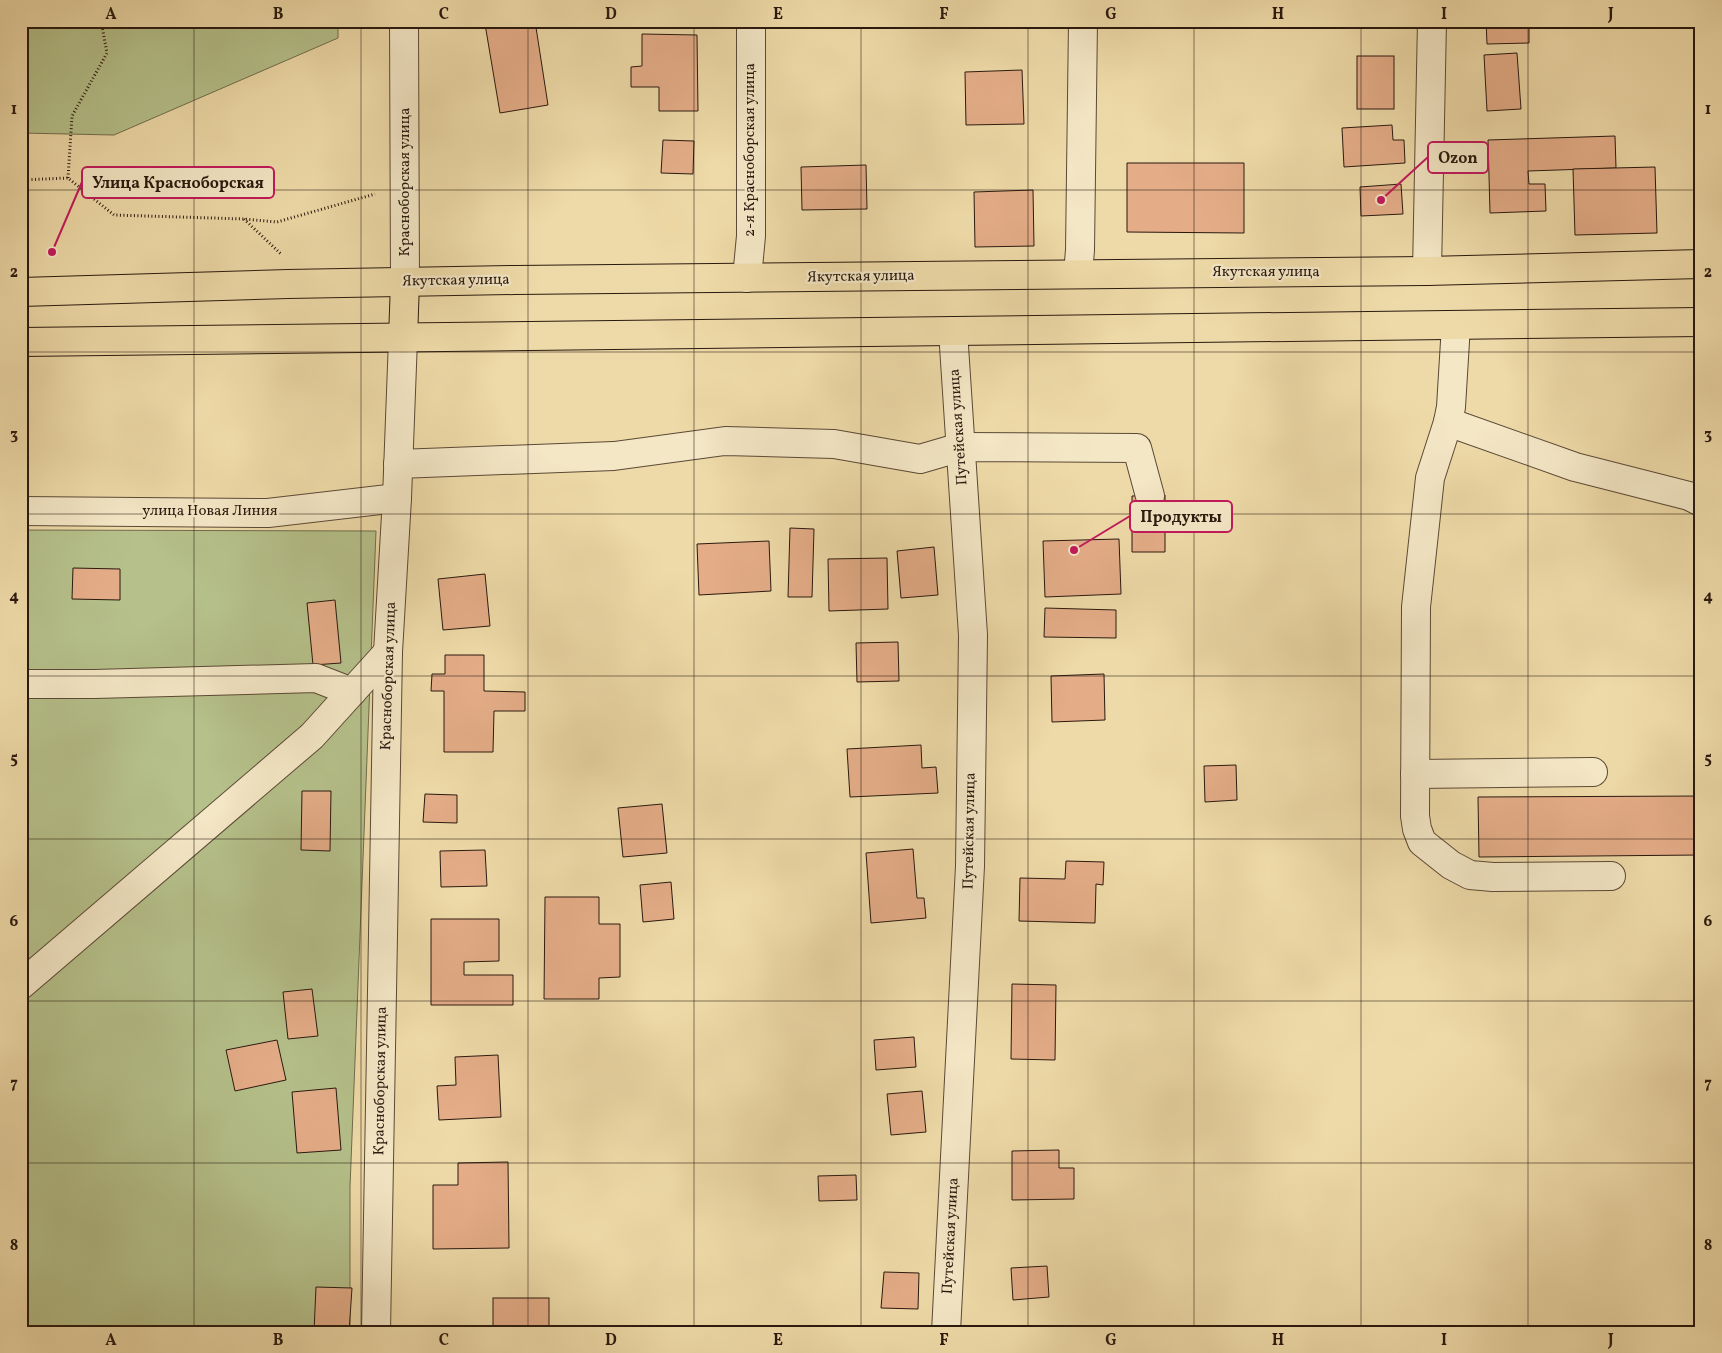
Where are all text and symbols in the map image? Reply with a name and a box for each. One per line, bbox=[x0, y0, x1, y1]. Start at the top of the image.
text: A bbox=[105, 4, 117, 26]
text: B bbox=[273, 4, 284, 26]
text: C bbox=[439, 4, 449, 26]
text: D bbox=[605, 4, 617, 26]
text: E bbox=[773, 4, 783, 26]
text: F bbox=[939, 4, 949, 26]
text: G bbox=[1105, 4, 1117, 26]
text: H bbox=[1272, 4, 1284, 26]
text: I bbox=[1441, 4, 1447, 26]
text: J bbox=[1607, 4, 1614, 26]
street label: 2-я Красноборская улица bbox=[740, 63, 761, 237]
text: 1 bbox=[11, 99, 17, 121]
text: 1 bbox=[1705, 99, 1711, 121]
street label: Красноборская улица bbox=[395, 108, 416, 256]
callout: Ozon bbox=[1428, 142, 1488, 173]
text: Ozon bbox=[1438, 148, 1478, 170]
callout: Улица Красноборская bbox=[82, 167, 274, 198]
text: Улица Красноборская bbox=[92, 173, 264, 195]
text: 2 bbox=[10, 262, 18, 284]
street label: Якутская улица bbox=[1212, 262, 1320, 283]
text: 2 bbox=[1704, 262, 1712, 284]
street label: Якутская улица bbox=[807, 266, 915, 288]
street label: Якутская улица bbox=[402, 270, 510, 292]
street label: Путейская улица bbox=[944, 368, 974, 486]
text: 3 bbox=[10, 424, 18, 446]
text: 3 bbox=[1704, 424, 1712, 446]
street label: улица Новая Линия bbox=[142, 501, 278, 522]
callout: Продукты bbox=[1130, 501, 1232, 532]
text: Продукты bbox=[1140, 507, 1222, 529]
text: 4 bbox=[9, 586, 19, 608]
text: 4 bbox=[1703, 586, 1713, 608]
street label: Красноборская улица bbox=[376, 601, 402, 751]
text: 5 bbox=[10, 748, 18, 770]
text: 5 bbox=[1704, 748, 1712, 770]
street label: Путейская улица bbox=[958, 772, 982, 890]
text: 6 bbox=[10, 911, 19, 933]
text: 6 bbox=[1704, 911, 1713, 933]
street label: Красноборская улица bbox=[369, 1006, 393, 1156]
text: 7 bbox=[10, 1073, 18, 1095]
text: 7 bbox=[1704, 1073, 1712, 1095]
street label: Путейская улица bbox=[937, 1177, 965, 1295]
text: 8 bbox=[10, 1235, 18, 1257]
text: 8 bbox=[1704, 1235, 1712, 1257]
text: A bbox=[105, 1330, 117, 1352]
text: B bbox=[273, 1330, 284, 1352]
text: C bbox=[439, 1330, 449, 1352]
text: D bbox=[605, 1330, 617, 1352]
text: E bbox=[773, 1330, 783, 1352]
text: F bbox=[939, 1330, 949, 1352]
text: G bbox=[1105, 1330, 1117, 1352]
text: H bbox=[1272, 1330, 1284, 1352]
text: I bbox=[1441, 1330, 1447, 1352]
text: J bbox=[1607, 1330, 1614, 1352]

